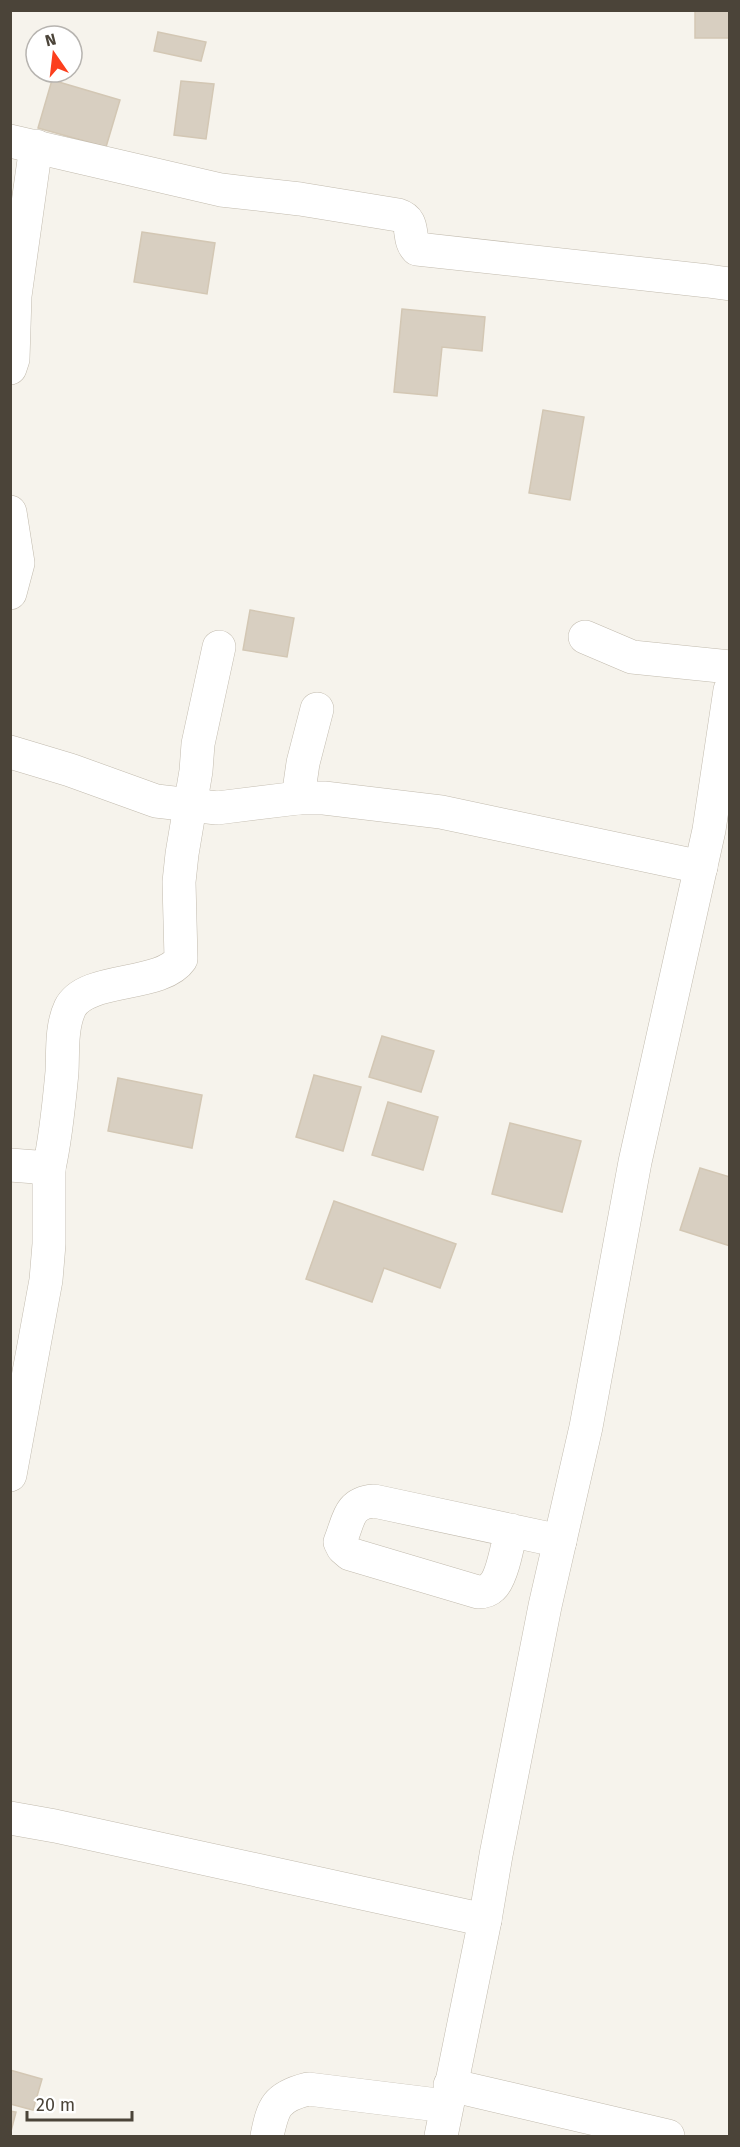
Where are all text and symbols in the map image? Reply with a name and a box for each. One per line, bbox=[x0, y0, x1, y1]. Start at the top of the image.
north arrow bbox=[24, 24, 84, 84]
text: N bbox=[43, 29, 58, 50]
scale bar bbox=[27, 2084, 132, 2122]
text: 20 m bbox=[36, 2094, 75, 2116]

